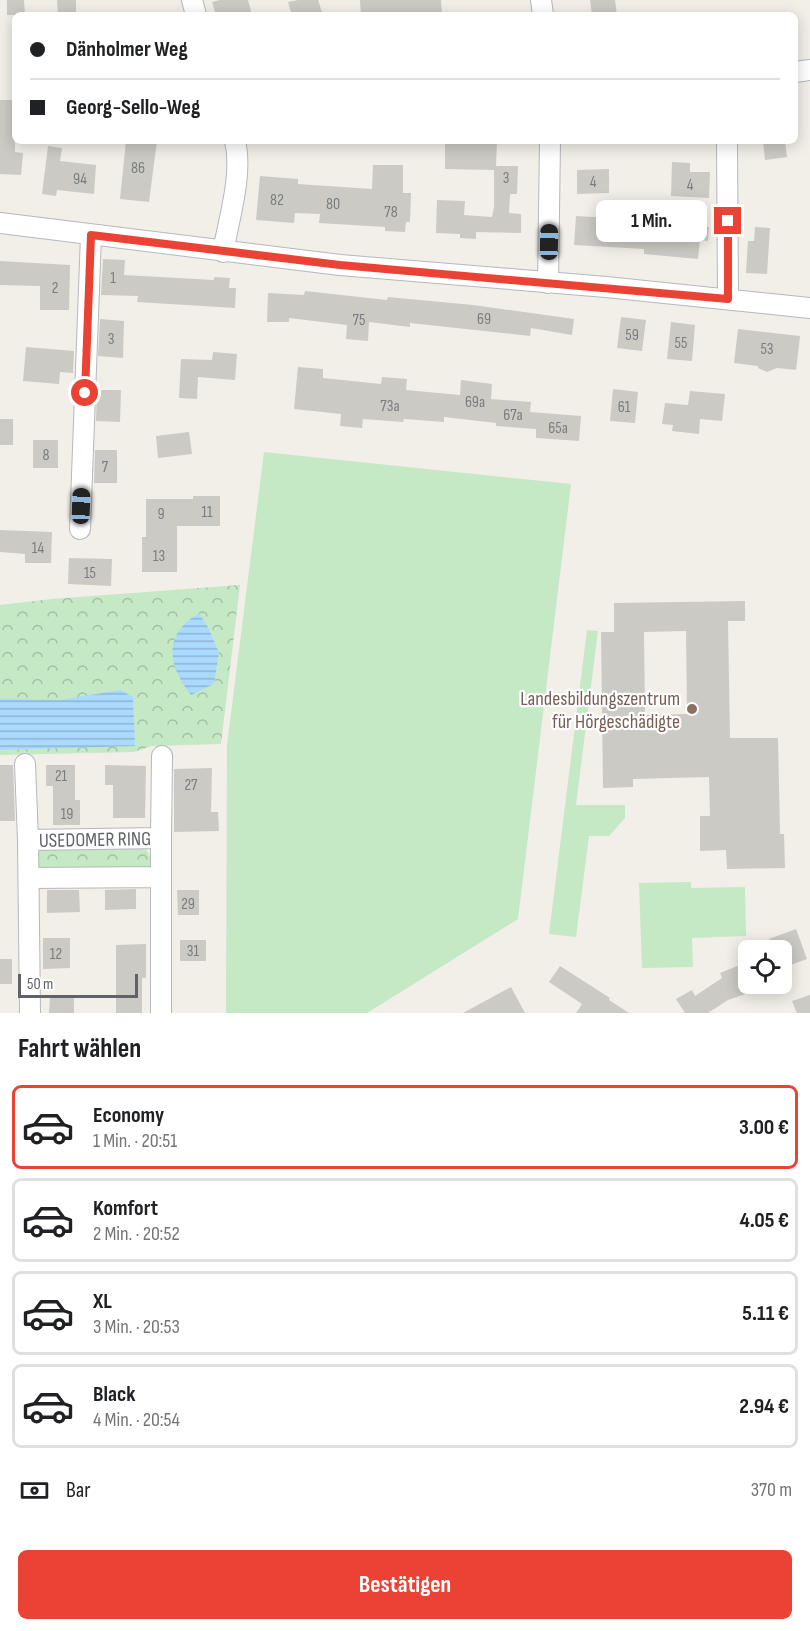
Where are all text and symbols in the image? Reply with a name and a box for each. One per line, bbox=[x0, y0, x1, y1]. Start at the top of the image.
text: Dänholmer Weg bbox=[66, 36, 188, 63]
text: Georg-Sello-Weg bbox=[66, 94, 200, 121]
house number: 86 bbox=[131, 159, 145, 178]
house number: 3 bbox=[503, 169, 509, 188]
house number: 94 bbox=[73, 170, 87, 189]
house number: 4 bbox=[590, 173, 597, 192]
house number: 4 bbox=[687, 176, 694, 195]
house number: 82 bbox=[270, 191, 284, 210]
house number: 80 bbox=[326, 195, 340, 214]
callout: 1 Min. bbox=[596, 200, 707, 242]
house number: 78 bbox=[384, 203, 398, 222]
route end bbox=[714, 207, 741, 234]
text: 1 Min. bbox=[631, 209, 672, 233]
car bbox=[540, 224, 558, 260]
house number: 1 bbox=[110, 269, 116, 288]
house number: 2 bbox=[52, 279, 58, 298]
house number: 69 bbox=[477, 310, 491, 329]
house number: 75 bbox=[353, 311, 365, 330]
house number: 59 bbox=[625, 326, 639, 345]
house number: 3 bbox=[108, 330, 114, 349]
house number: 55 bbox=[675, 334, 687, 353]
house number: 53 bbox=[760, 340, 774, 359]
route start bbox=[71, 379, 98, 406]
house number: 69a bbox=[465, 393, 485, 412]
house number: 73a bbox=[380, 397, 400, 416]
house number: 61 bbox=[618, 398, 631, 417]
house number: 67a bbox=[503, 406, 523, 425]
house number: 65a bbox=[548, 419, 568, 438]
house number: 8 bbox=[42, 446, 50, 465]
house number: 7 bbox=[102, 458, 109, 477]
car bbox=[71, 488, 91, 524]
house number: 11 bbox=[201, 503, 213, 522]
house number: 9 bbox=[157, 505, 165, 524]
house number: 14 bbox=[32, 539, 44, 558]
house number: 13 bbox=[153, 547, 165, 566]
house number: 15 bbox=[84, 564, 96, 583]
place label: Landesbildungszentrum für Hörgeschädigte bbox=[520, 687, 680, 734]
marker: Landesbildungszentrum für Hörgeschädigte bbox=[685, 702, 699, 716]
house number: 21 bbox=[55, 767, 68, 786]
house number: 27 bbox=[184, 776, 198, 795]
house number: 19 bbox=[61, 805, 73, 824]
street label: USEDOMER RING bbox=[39, 827, 151, 853]
house number: 29 bbox=[181, 895, 195, 914]
map controls bbox=[738, 940, 792, 994]
button: locate bbox=[738, 940, 792, 994]
house number: 31 bbox=[187, 942, 200, 961]
house number: 12 bbox=[50, 945, 62, 964]
scale bar bbox=[18, 971, 138, 998]
text: 50 m bbox=[27, 975, 53, 994]
text: Fahrt wählen bbox=[18, 1033, 141, 1065]
icon: car bbox=[21, 1100, 75, 1154]
text: Economy bbox=[93, 1102, 164, 1129]
text: 3.00 € bbox=[739, 1114, 789, 1141]
text: 1 Min. · 20:51 bbox=[93, 1129, 177, 1153]
icon: car bbox=[21, 1193, 75, 1247]
text: Komfort bbox=[93, 1195, 158, 1222]
text: 4.05 € bbox=[739, 1207, 789, 1234]
text: 2 Min. · 20:52 bbox=[93, 1222, 180, 1246]
icon: car bbox=[21, 1286, 75, 1340]
text: XL bbox=[93, 1288, 112, 1315]
text: 5.11 € bbox=[742, 1300, 789, 1327]
text: 3 Min. · 20:53 bbox=[93, 1315, 180, 1339]
icon: car bbox=[21, 1379, 75, 1433]
text: Black bbox=[93, 1381, 135, 1408]
text: 2.94 € bbox=[739, 1393, 789, 1420]
text: 4 Min. · 20:54 bbox=[93, 1408, 180, 1432]
icon: cash bbox=[18, 1474, 51, 1507]
text: Bar bbox=[66, 1477, 91, 1504]
text: 370 m bbox=[751, 1478, 792, 1502]
button: Bestätigen bbox=[18, 1550, 792, 1619]

